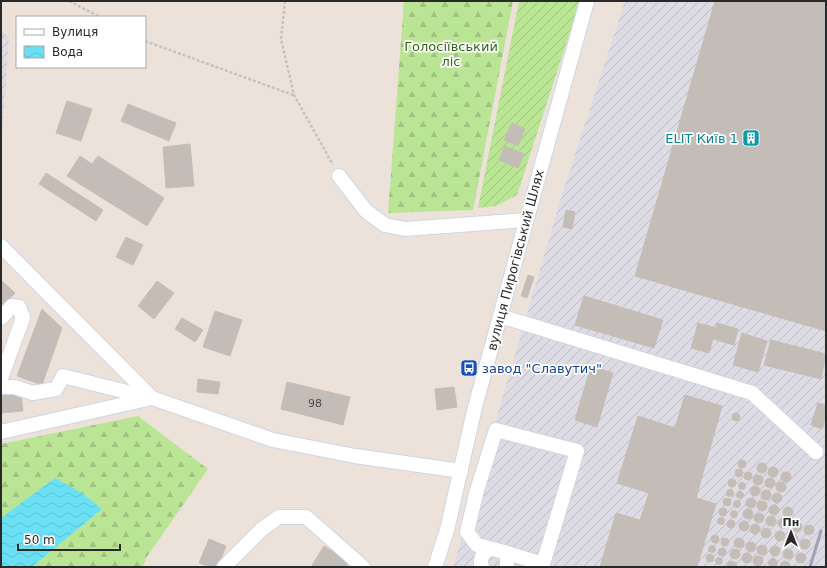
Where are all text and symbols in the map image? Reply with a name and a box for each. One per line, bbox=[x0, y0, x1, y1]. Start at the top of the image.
legend bbox=[16, 16, 146, 68]
text: Вулиця bbox=[52, 25, 98, 39]
park label: Голосіївський ліс bbox=[404, 39, 498, 69]
text: Вода bbox=[52, 45, 83, 59]
building icon: ELIT Київ 1 bbox=[741, 128, 761, 148]
place label: ELIT Київ 1 bbox=[665, 131, 738, 146]
street label: вулиця Пирогівський Шлях bbox=[484, 168, 547, 352]
bus stop icon: завод "Славутич" bbox=[459, 358, 479, 378]
place label: завод "Славутич" bbox=[482, 361, 602, 376]
house number: 98 bbox=[308, 397, 322, 410]
north arrow bbox=[771, 512, 811, 552]
text: Пн bbox=[783, 516, 799, 529]
scale bar bbox=[18, 526, 120, 552]
text: 50 m bbox=[24, 533, 55, 547]

